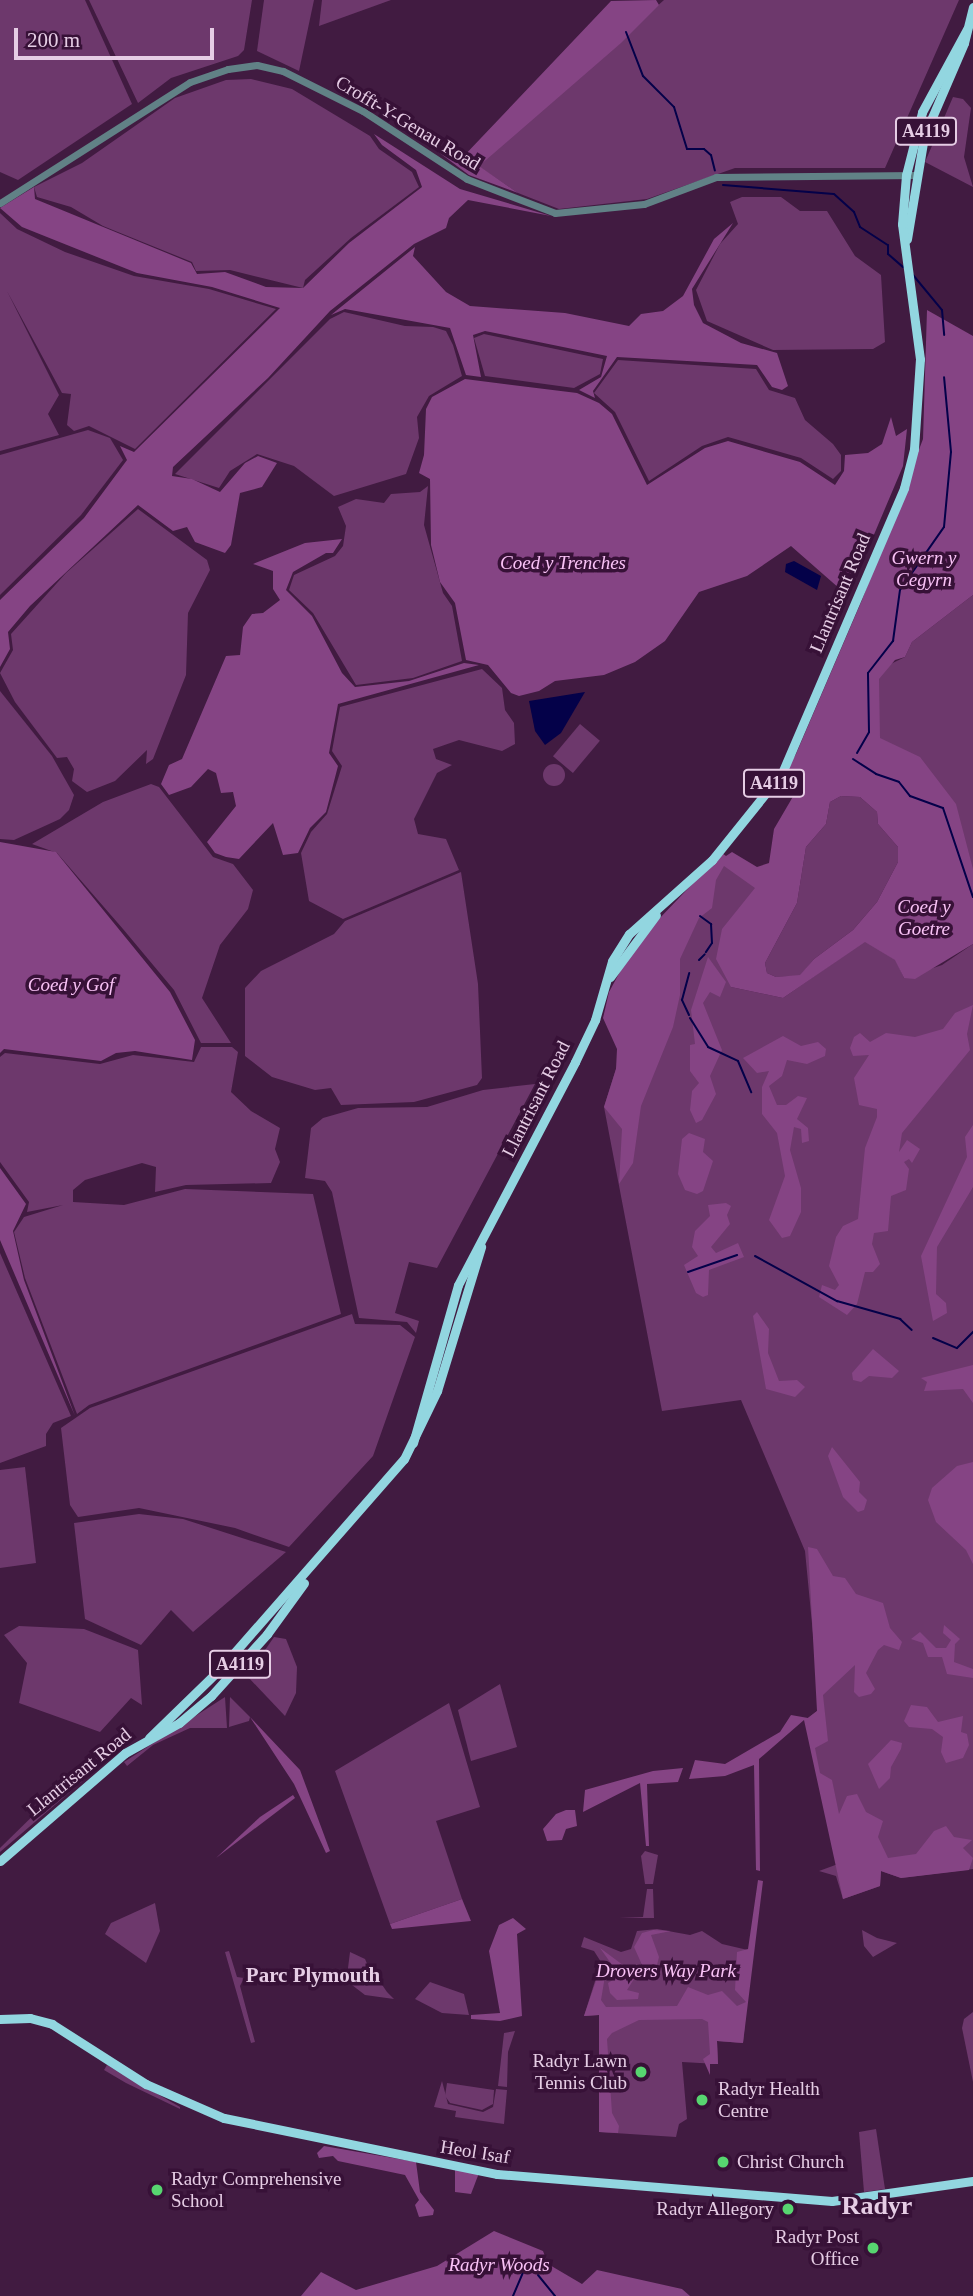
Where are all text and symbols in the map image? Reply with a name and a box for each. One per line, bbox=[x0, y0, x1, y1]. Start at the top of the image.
scale bar bbox=[18, 14, 217, 58]
text: 200 m bbox=[27, 28, 80, 52]
street label: Crofft-Y-Genau Road bbox=[331, 71, 485, 175]
road number: A4119 bbox=[894, 116, 958, 146]
street label: Llantrisant Road bbox=[805, 530, 875, 656]
park label: Gwern y Cegyrn bbox=[892, 547, 956, 591]
park label: Coed y Trenches bbox=[500, 552, 626, 574]
road number: A4119 bbox=[742, 768, 806, 798]
park label: Coed y Goetre bbox=[897, 896, 951, 940]
park label: Coed y Gof bbox=[28, 974, 114, 996]
street label: Llantrisant Road bbox=[497, 1037, 575, 1161]
road number: A4119 bbox=[208, 1650, 272, 1679]
street label: Llantrisant Road bbox=[22, 1723, 136, 1821]
park label: Drovers Way Park bbox=[596, 1960, 736, 1982]
district label: Parc Plymouth bbox=[246, 1962, 380, 1988]
place label: Radyr Lawn Tennis Club bbox=[533, 2050, 627, 2094]
marker: Radyr Lawn Tennis Club bbox=[633, 2064, 649, 2080]
place label: Radyr Health Centre bbox=[718, 2078, 820, 2122]
marker: Radyr Health Centre bbox=[692, 2090, 712, 2110]
street label: Heol Isaf bbox=[439, 2135, 511, 2169]
place label: Christ Church bbox=[737, 2151, 844, 2173]
marker: Christ Church bbox=[715, 2154, 731, 2170]
place label: Radyr Comprehensive School bbox=[171, 2168, 341, 2212]
marker: Radyr Comprehensive School bbox=[149, 2182, 165, 2198]
district label: Radyr bbox=[842, 2190, 912, 2222]
place label: Radyr Allegory bbox=[655, 2198, 774, 2220]
marker: Radyr Allegory bbox=[780, 2201, 796, 2217]
place label: Radyr Post Office bbox=[775, 2226, 859, 2270]
marker: Radyr Post Office bbox=[865, 2240, 881, 2256]
park label: Radyr Woods bbox=[448, 2254, 550, 2276]

